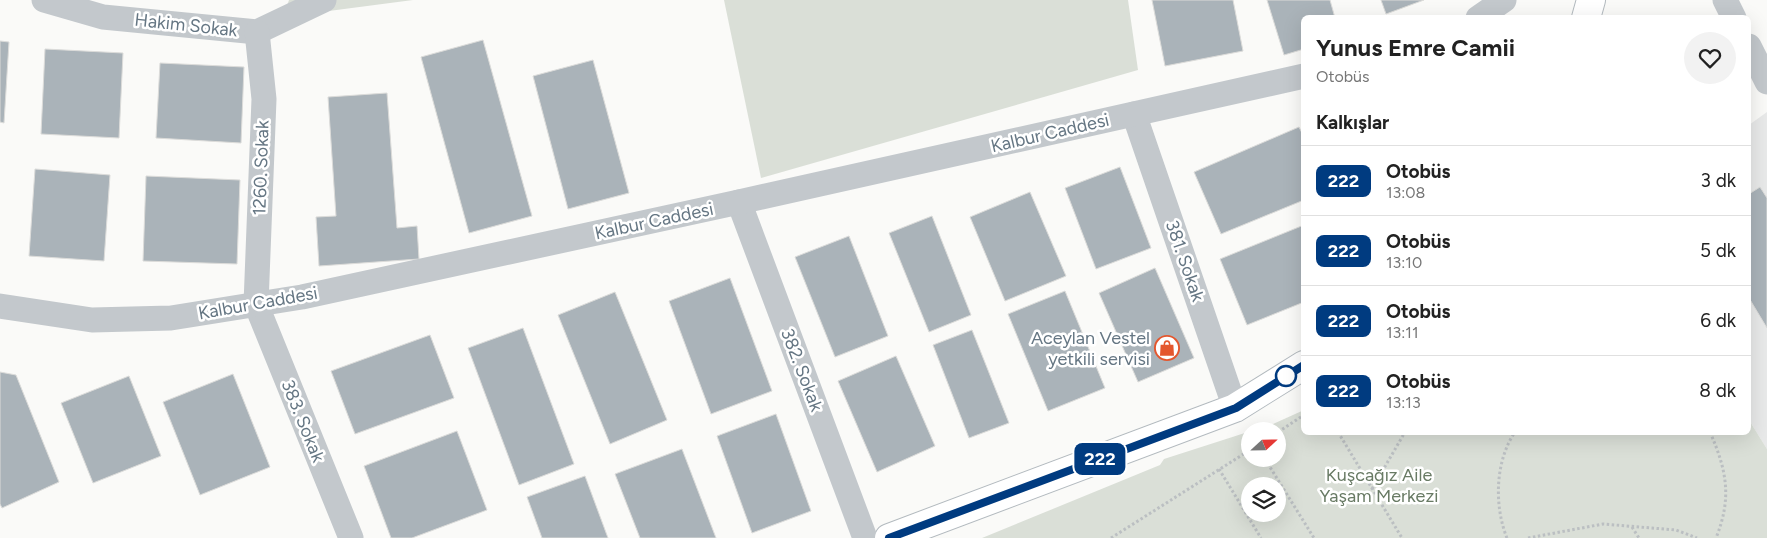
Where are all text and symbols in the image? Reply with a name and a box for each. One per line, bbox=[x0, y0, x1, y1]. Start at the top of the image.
street label: Hakim Sokak bbox=[133, 9, 239, 41]
button: heart bbox=[1684, 32, 1736, 84]
text: Yunus Emre Camii bbox=[1316, 33, 1515, 62]
text: Otobüs bbox=[1316, 67, 1369, 86]
street label: Kalbur Caddesi bbox=[989, 109, 1111, 157]
text: Kalkışlar bbox=[1316, 111, 1389, 134]
street label: 1260. Sokak bbox=[248, 120, 274, 216]
text: Otobüs bbox=[1386, 160, 1450, 183]
text: 3 dk bbox=[1701, 169, 1736, 192]
text: 222 bbox=[1328, 170, 1359, 192]
text: 13:08 bbox=[1386, 183, 1425, 202]
street label: Kalbur Caddesi bbox=[593, 198, 715, 244]
street label: 381. Sokak bbox=[1161, 218, 1209, 305]
text: Otobüs bbox=[1386, 230, 1450, 253]
text: 5 dk bbox=[1700, 239, 1736, 262]
text: 222 bbox=[1328, 240, 1359, 262]
text: 13:10 bbox=[1386, 253, 1422, 272]
street label: Kalbur Caddesi bbox=[197, 282, 319, 324]
text: Otobüs bbox=[1386, 300, 1450, 323]
text: 6 dk bbox=[1700, 309, 1736, 332]
text: 222 bbox=[1328, 310, 1359, 332]
text: 13:11 bbox=[1386, 323, 1419, 342]
street label: 382. Sokak bbox=[776, 325, 828, 415]
place label: Aceylan Vestel yetkili servisi bbox=[1031, 327, 1150, 370]
shop icon: Aceylan Vestel yetkili servisi bbox=[1154, 335, 1180, 361]
unlabelled marker bbox=[1275, 365, 1297, 387]
text: Otobüs bbox=[1386, 370, 1450, 393]
street label: 383. Sokak bbox=[277, 377, 330, 466]
text: 8 dk bbox=[1699, 379, 1736, 402]
text: 222 bbox=[1328, 380, 1359, 402]
text: 13:13 bbox=[1386, 393, 1421, 412]
north arrow bbox=[1241, 422, 1286, 468]
map controls bbox=[1241, 422, 1286, 522]
line badge: 222 bbox=[1071, 443, 1129, 475]
text: 222 bbox=[1084, 448, 1116, 470]
park label: Kuşcağız Aile Yaşam Merkezi bbox=[1320, 464, 1438, 507]
button: layers bbox=[1241, 477, 1286, 522]

